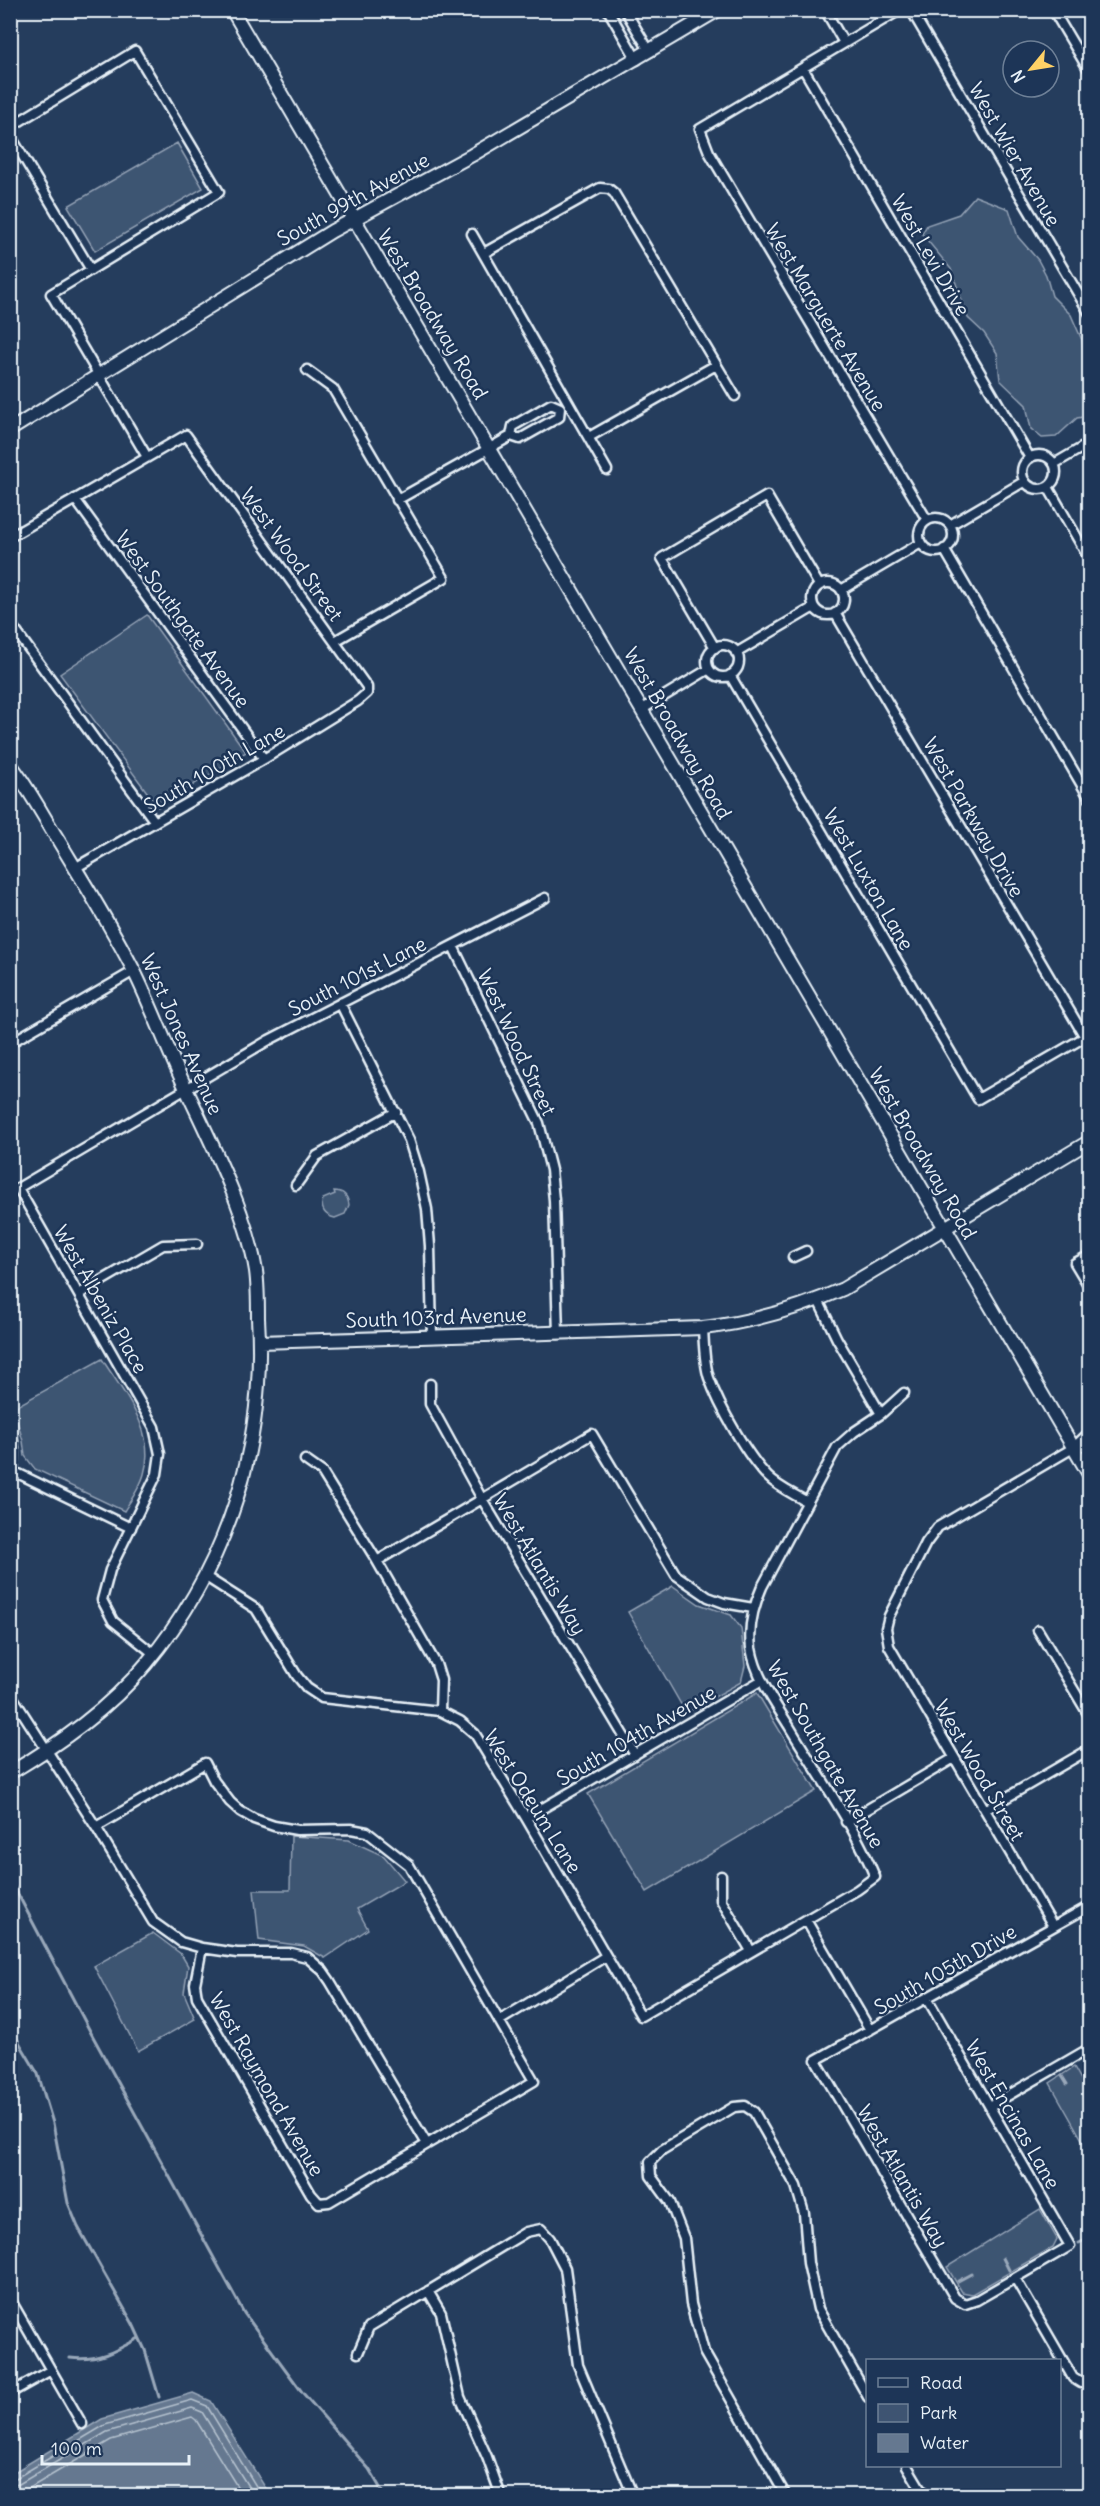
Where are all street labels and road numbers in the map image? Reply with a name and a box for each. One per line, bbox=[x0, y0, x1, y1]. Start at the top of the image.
street label: West Wier Avenue bbox=[964, 78, 1066, 230]
street label: South 99th Avenue bbox=[273, 147, 433, 251]
street label: West Levi Drive bbox=[886, 190, 976, 320]
street label: West Marguerte Avenue bbox=[760, 218, 892, 416]
street label: West Broadway Road bbox=[372, 224, 494, 404]
street label: West Wood Street bbox=[235, 482, 349, 626]
street label: West Southgate Avenue bbox=[110, 526, 256, 712]
street label: West Broadway Road bbox=[619, 643, 738, 824]
street label: South 100th Lane bbox=[139, 717, 289, 819]
street label: West Parkway Drive bbox=[918, 733, 1030, 901]
street label: West Luxton Lane bbox=[818, 804, 920, 954]
street label: South 101st Lane bbox=[284, 931, 430, 1021]
street label: West Jones Avenue bbox=[135, 950, 229, 1118]
street label: West Wood Street bbox=[472, 965, 562, 1119]
street label: West Broadway Road bbox=[864, 1063, 983, 1244]
street label: West Albeniz Place bbox=[48, 1221, 154, 1377]
street label: South 103rd Avenue bbox=[345, 1301, 527, 1333]
street label: West Atlantis Way bbox=[488, 1489, 592, 1639]
street label: West Southgate Avenue bbox=[762, 1656, 890, 1852]
street label: South 104th Avenue bbox=[552, 1679, 720, 1791]
street label: West Wood Street bbox=[930, 1695, 1031, 1845]
street label: West Odeum Lane bbox=[479, 1724, 587, 1878]
street label: South 105th Drive bbox=[869, 1918, 1021, 2020]
street label: West Raymond Avenue bbox=[204, 1988, 330, 2180]
street label: West Encinas Lane bbox=[960, 2035, 1066, 2193]
street label: West Atlantis Way bbox=[852, 2100, 954, 2252]

